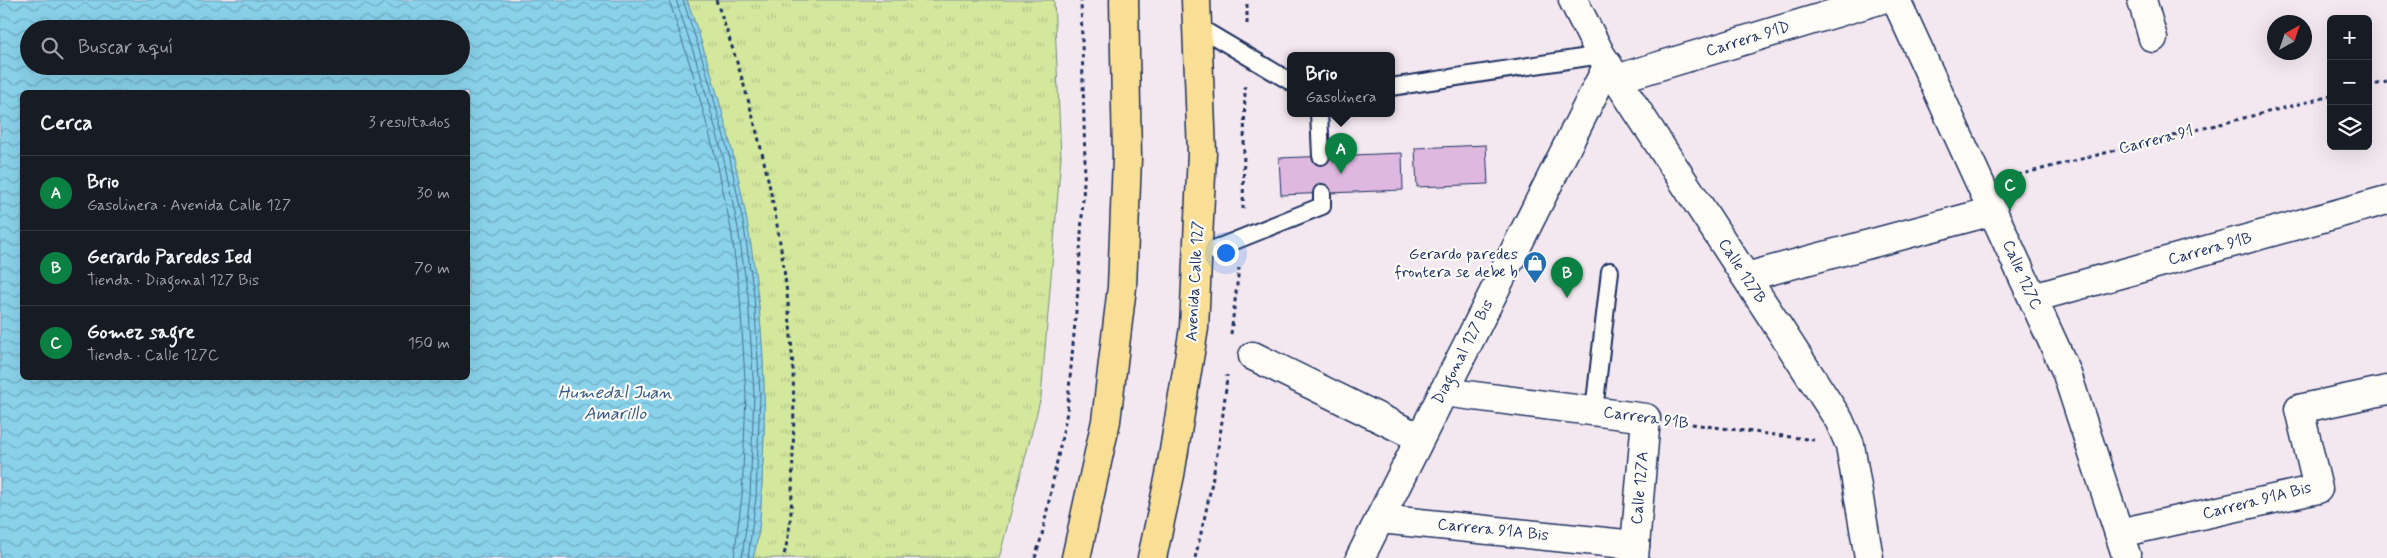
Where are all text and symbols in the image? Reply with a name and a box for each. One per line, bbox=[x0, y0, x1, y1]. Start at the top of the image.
north arrow bbox=[2267, 15, 2312, 60]
map controls bbox=[2327, 15, 2372, 150]
button: + bbox=[2327, 15, 2372, 60]
street label: Carrera 91D bbox=[1703, 16, 1793, 62]
search box bbox=[20, 20, 470, 75]
icon: search bbox=[38, 34, 66, 62]
text: Buscar aquí bbox=[78, 35, 173, 60]
popup bbox=[1287, 52, 1395, 117]
button: − bbox=[2327, 60, 2372, 105]
text: Brio bbox=[1305, 62, 1337, 87]
text: Gasolinera bbox=[1305, 87, 1377, 108]
button: layers bbox=[2327, 105, 2372, 150]
text: Cerca bbox=[40, 109, 93, 137]
text: 3 resultados bbox=[369, 112, 450, 133]
street label: Carrera 91 bbox=[2117, 121, 2195, 159]
pin: A bbox=[1325, 133, 1357, 174]
pin: C bbox=[1994, 169, 2026, 210]
text: Brio bbox=[87, 170, 119, 195]
text: A bbox=[51, 183, 61, 204]
text: 30 m bbox=[417, 183, 450, 204]
text: Gasolinera · Avenida Calle 127 bbox=[87, 195, 291, 216]
street label: Avenida Calle 127 bbox=[1181, 220, 1209, 342]
street label: Carrera 91B bbox=[2166, 228, 2254, 270]
street label: Calle 127B bbox=[1713, 235, 1771, 307]
street label: Calle 127C bbox=[1997, 237, 2047, 313]
your location bbox=[1213, 240, 1239, 266]
place label: Gerardo paredes frontera se debe b bbox=[1395, 244, 1518, 283]
text: Gerardo Paredes Ied bbox=[87, 245, 252, 270]
shop icon: Gerardo paredes frontera se debe b bbox=[1522, 250, 1548, 284]
pin: B bbox=[1551, 257, 1583, 298]
text: B bbox=[51, 258, 61, 279]
text: 70 m bbox=[414, 258, 450, 279]
text: Tienda · Diagonal 127 Bis bbox=[87, 270, 259, 291]
street label: Diagonal 127 Bis bbox=[1428, 296, 1499, 408]
text: Gomez sagre bbox=[87, 320, 195, 345]
text: C bbox=[50, 333, 62, 354]
text: 150 m bbox=[408, 333, 450, 354]
text: Tienda · Calle 127C bbox=[87, 345, 219, 366]
water label: Humedal Juan Amarillo bbox=[558, 381, 672, 426]
street label: Carrera 91B bbox=[1602, 402, 1690, 434]
street label: Calle 127A bbox=[1626, 450, 1654, 526]
street label: Carrera 91A Bis bbox=[2200, 477, 2314, 525]
street label: Carrera 91A Bis bbox=[1436, 514, 1550, 546]

